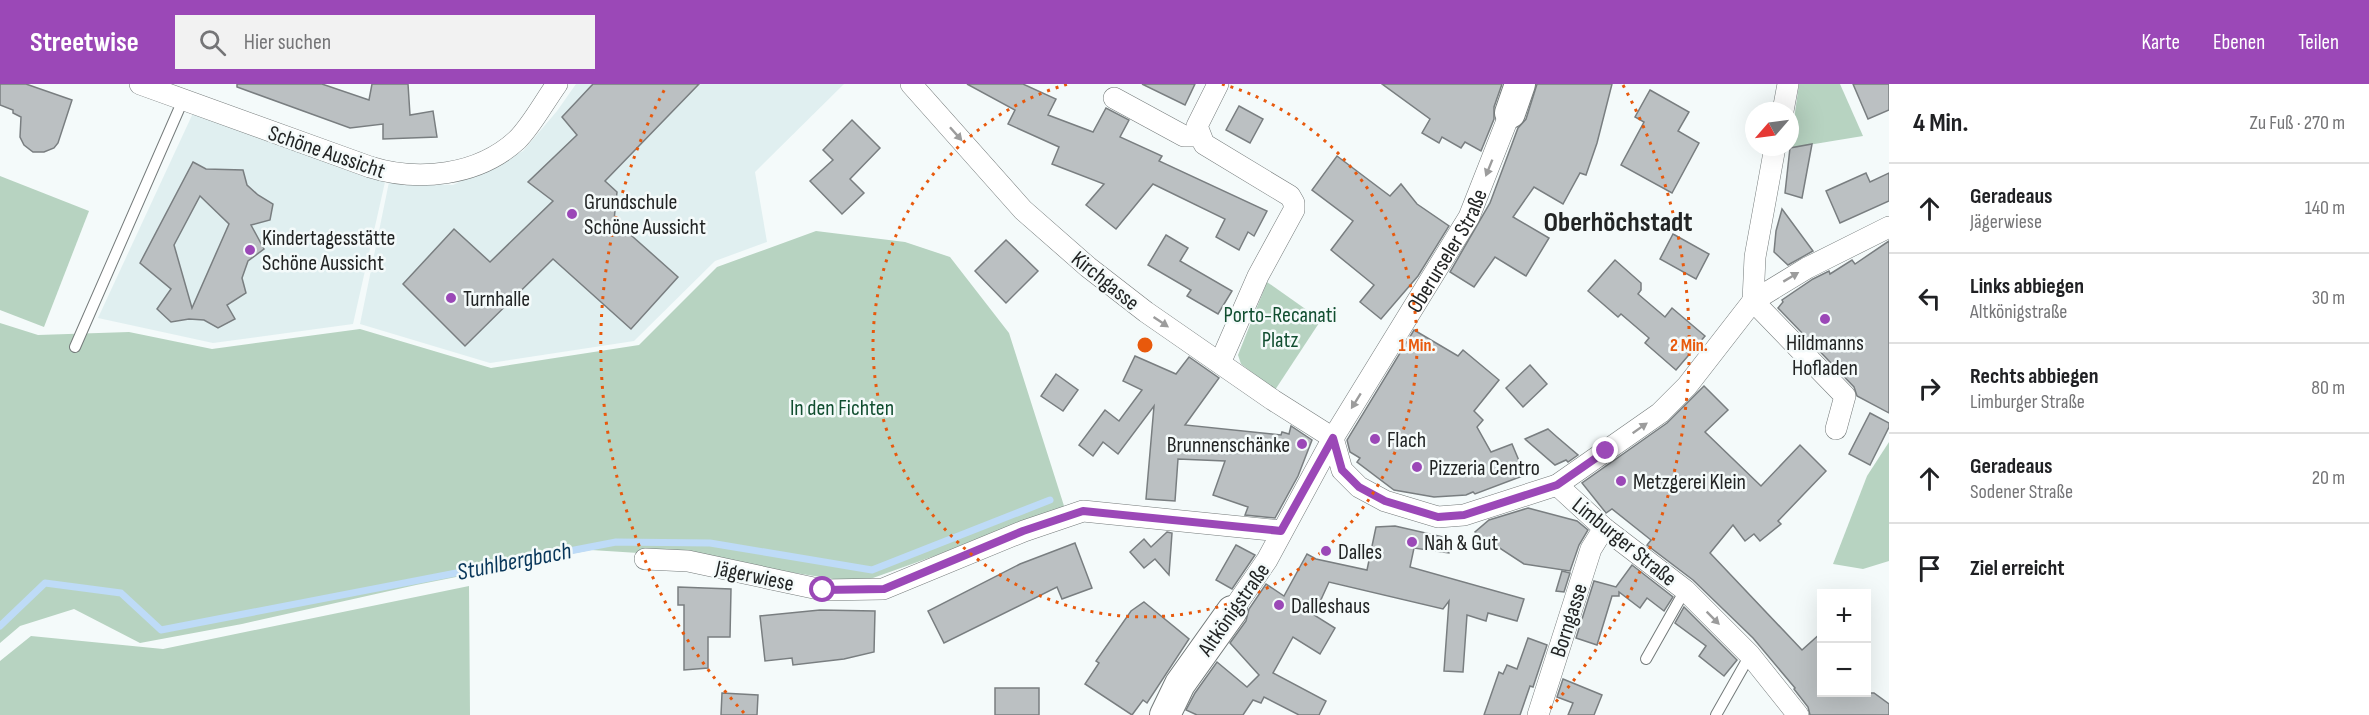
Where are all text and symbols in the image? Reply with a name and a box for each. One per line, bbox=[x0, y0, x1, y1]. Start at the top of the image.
search box bbox=[175, 15, 595, 69]
text: Streetwise bbox=[30, 26, 139, 59]
icon: search bbox=[196, 26, 229, 59]
text: Hier suchen bbox=[244, 29, 331, 56]
text: Karte bbox=[2142, 30, 2180, 55]
text: Ebenen bbox=[2213, 30, 2265, 55]
text: Teilen bbox=[2298, 30, 2339, 55]
north arrow bbox=[1745, 102, 1799, 156]
text: 4 Min. bbox=[1913, 108, 1968, 139]
text: Zu Fuß · 270 m bbox=[2250, 111, 2345, 135]
street label: Schöne Aussicht bbox=[265, 120, 389, 185]
one-way arrow bbox=[949, 126, 962, 141]
one-way arrow bbox=[1484, 159, 1493, 177]
text: Geradeaus bbox=[1970, 183, 2053, 210]
street label: Oberurseler Straße bbox=[1401, 185, 1494, 318]
place label: Grundschule Schöne Aussicht bbox=[584, 189, 706, 241]
icon: ahead bbox=[1913, 192, 1946, 225]
text: 140 m bbox=[2305, 196, 2345, 220]
district label: Oberhöchstadt bbox=[1543, 206, 1693, 239]
marker: Grundschule Schöne Aussicht bbox=[565, 207, 579, 221]
text: Jägerwiese bbox=[1970, 210, 2042, 234]
place label: Kindertagesstätte Schöne Aussicht bbox=[262, 225, 395, 277]
marker: Kindertagesstätte Schöne Aussicht bbox=[243, 243, 257, 257]
street label: Kirchgasse bbox=[1066, 246, 1144, 317]
one-way arrow bbox=[1783, 272, 1799, 283]
text: Links abbiegen bbox=[1970, 273, 2084, 300]
icon: left bbox=[1913, 282, 1946, 315]
place label: Turnhalle bbox=[463, 286, 530, 313]
text: 30 m bbox=[2312, 286, 2345, 310]
marker: Turnhalle bbox=[444, 291, 458, 305]
text: Altkönigstraße bbox=[1970, 300, 2067, 324]
park label: Porto-Recanati Platz bbox=[1223, 302, 1337, 354]
marker: Hildmanns Hofladen bbox=[1818, 312, 1832, 326]
one-way arrow bbox=[1152, 316, 1168, 328]
place label: Hildmanns Hofladen bbox=[1786, 330, 1864, 382]
centre of rings bbox=[1135, 335, 1155, 355]
text: 1 Min. bbox=[1398, 335, 1436, 356]
text: 2 Min. bbox=[1670, 335, 1708, 356]
text: Rechts abbiegen bbox=[1970, 363, 2099, 390]
icon: right bbox=[1913, 372, 1946, 405]
text: 80 m bbox=[2311, 376, 2345, 400]
text: Limburger Straße bbox=[1970, 390, 2085, 414]
one-way arrow bbox=[1351, 393, 1362, 409]
park label: In den Fichten bbox=[790, 395, 894, 422]
one-way arrow bbox=[1631, 422, 1647, 434]
place label: Flach bbox=[1387, 427, 1426, 454]
place label: Brunnenschänke bbox=[1167, 432, 1290, 459]
marker: Flach bbox=[1368, 432, 1382, 446]
marker: Brunnenschänke bbox=[1295, 437, 1309, 451]
route end bbox=[1592, 437, 1618, 463]
text: Geradeaus bbox=[1970, 453, 2053, 480]
place label: Pizzeria Centro bbox=[1429, 455, 1540, 482]
marker: Pizzeria Centro bbox=[1410, 460, 1424, 474]
icon: ahead bbox=[1913, 462, 1946, 495]
text: 20 m bbox=[2312, 466, 2345, 490]
place label: Metzgerei Klein bbox=[1633, 469, 1746, 496]
marker: Metzgerei Klein bbox=[1614, 474, 1628, 488]
text: Sodener Straße bbox=[1970, 480, 2073, 504]
street label: Limburger Straße bbox=[1566, 492, 1682, 592]
place label: Nah & Gut bbox=[1424, 530, 1498, 557]
marker: Nah & Gut bbox=[1405, 535, 1419, 549]
water label: Stuhlbergbach bbox=[455, 536, 574, 587]
place label: Dalles bbox=[1338, 539, 1382, 566]
marker: Dalles bbox=[1319, 544, 1333, 558]
icon: arrive bbox=[1913, 552, 1946, 585]
street label: Jägerwiese bbox=[712, 555, 796, 598]
text: Ziel erreicht bbox=[1970, 555, 2065, 582]
street label: Altkönigstraße bbox=[1192, 558, 1276, 662]
route start bbox=[809, 576, 835, 602]
street label: Borngasse bbox=[1545, 580, 1594, 661]
map controls bbox=[1817, 589, 1871, 697]
button: + bbox=[1817, 589, 1871, 643]
place label: Dalleshaus bbox=[1291, 593, 1370, 620]
marker: Dalleshaus bbox=[1272, 598, 1286, 612]
one-way arrow bbox=[1706, 611, 1720, 625]
button: − bbox=[1817, 643, 1871, 697]

